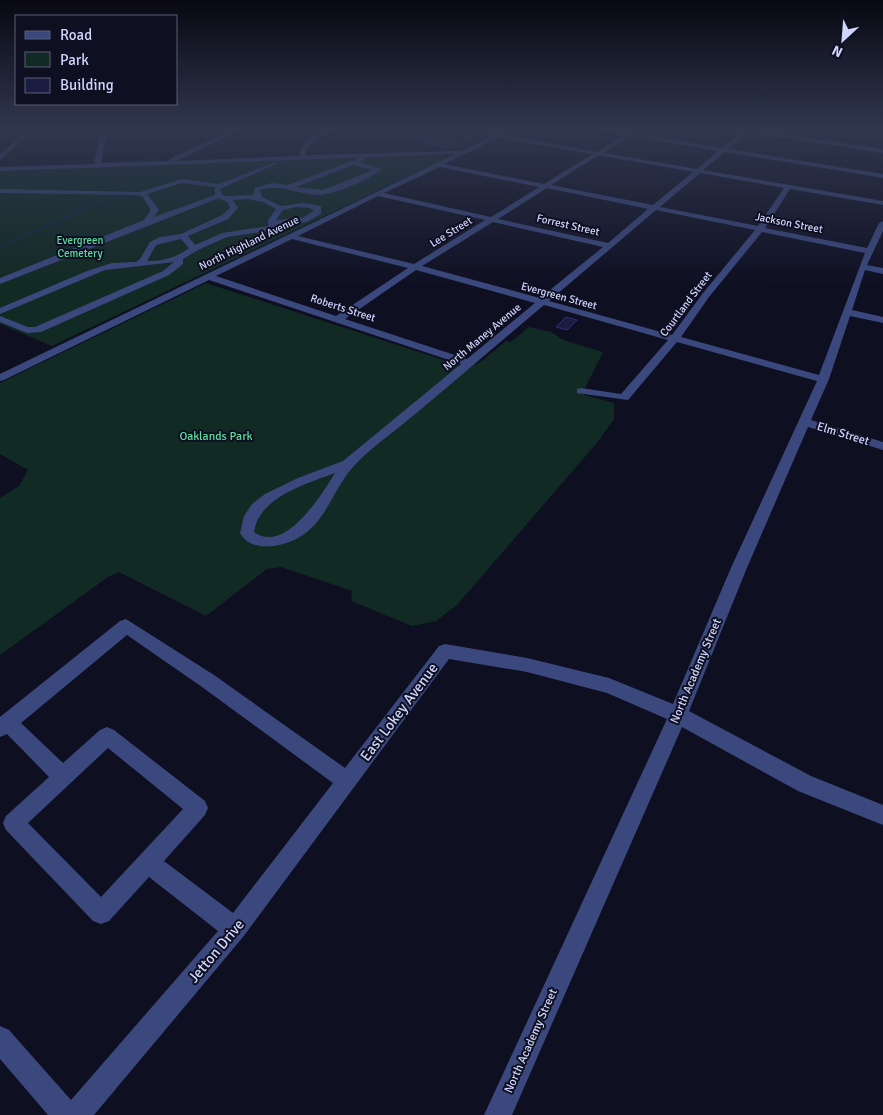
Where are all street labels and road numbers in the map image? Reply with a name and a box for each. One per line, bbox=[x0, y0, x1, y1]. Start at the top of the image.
street label: Jackson Street bbox=[754, 210, 824, 236]
street label: Forrest Street bbox=[535, 211, 601, 239]
street label: North Highland Avenue bbox=[197, 213, 301, 273]
street label: Lee Street bbox=[427, 214, 475, 250]
street label: Courtland Street bbox=[657, 269, 715, 339]
street label: Evergreen Street bbox=[520, 280, 599, 312]
street label: Roberts Street bbox=[309, 291, 377, 325]
street label: North Maney Avenue bbox=[440, 301, 524, 373]
street label: Elm Street bbox=[815, 419, 871, 449]
street label: North Academy Street bbox=[667, 616, 725, 726]
street label: East Lokey Avenue bbox=[356, 659, 442, 765]
street label: Jetton Drive bbox=[184, 916, 248, 986]
street label: North Academy Street bbox=[501, 987, 561, 1095]

